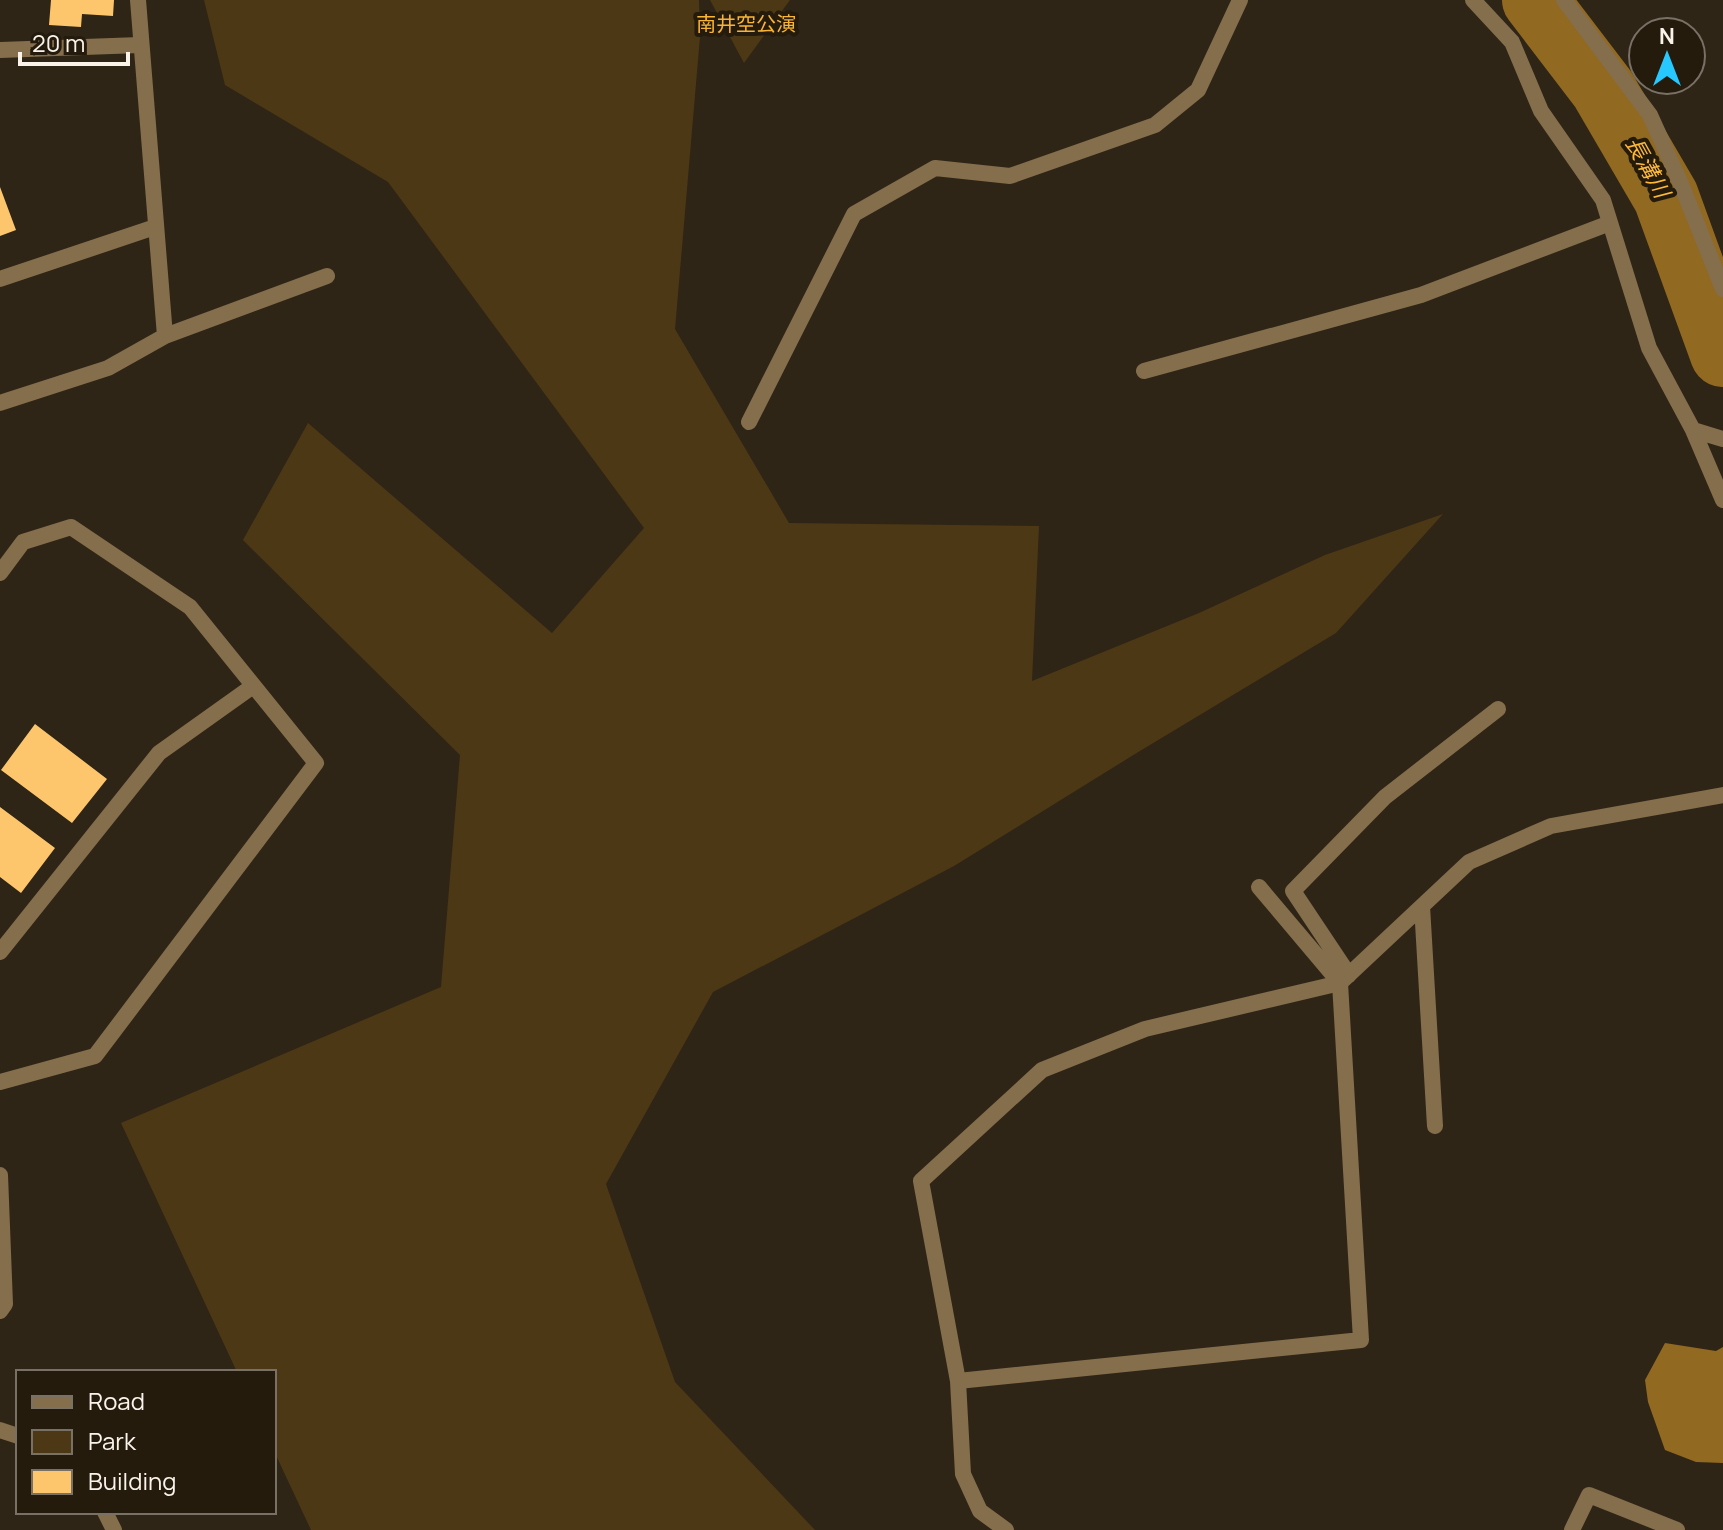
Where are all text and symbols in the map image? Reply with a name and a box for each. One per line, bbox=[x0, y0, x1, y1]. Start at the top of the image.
park label: 南井空公演 bbox=[696, 10, 796, 37]
scale bar bbox=[20, 16, 128, 66]
north arrow bbox=[1627, 16, 1707, 96]
text: N bbox=[1659, 21, 1675, 51]
text: 20 m bbox=[32, 26, 85, 59]
water label: 長溝川 bbox=[1619, 131, 1678, 205]
legend bbox=[16, 1370, 276, 1514]
text: Road bbox=[88, 1384, 145, 1417]
text: Park bbox=[88, 1424, 137, 1457]
text: Building bbox=[88, 1464, 176, 1497]

